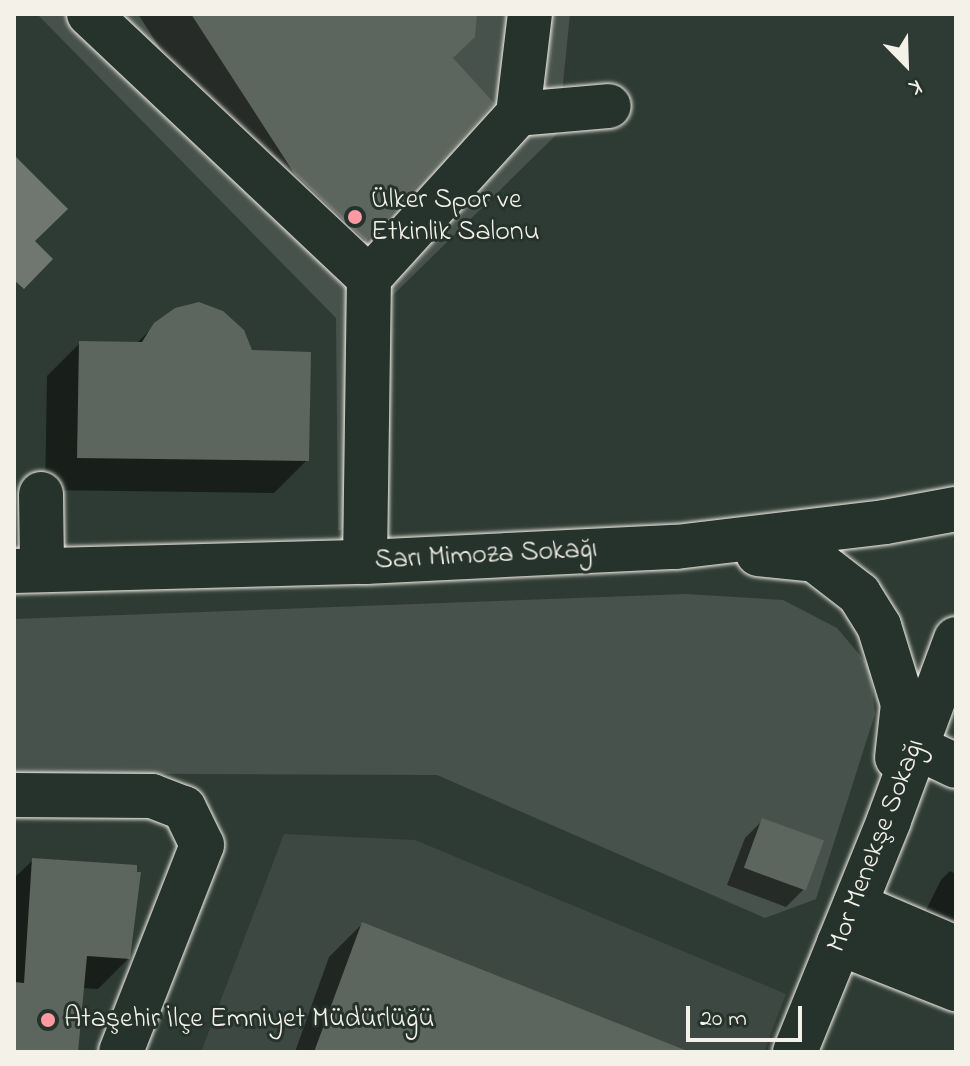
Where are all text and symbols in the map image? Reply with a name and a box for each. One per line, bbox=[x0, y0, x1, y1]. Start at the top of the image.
north arrow bbox=[866, 24, 946, 104]
text: K bbox=[904, 69, 927, 103]
place label: Ülker Spor ve Etkinlik Salonu bbox=[371, 184, 540, 250]
marker: Ülker Spor ve Etkinlik Salonu bbox=[346, 208, 364, 226]
street label: Sarı Mimoza Sokağı bbox=[374, 533, 598, 579]
street label: Mor Menekşe Sokağı bbox=[821, 735, 933, 957]
scale bar bbox=[690, 990, 806, 1040]
text: 20 m bbox=[700, 1002, 747, 1037]
place label: Ataşehir İlçe Emniyet Müdürlüğü bbox=[64, 1003, 434, 1037]
marker: Ataşehir İlçe Emniyet Müdürlüğü bbox=[39, 1011, 57, 1029]

